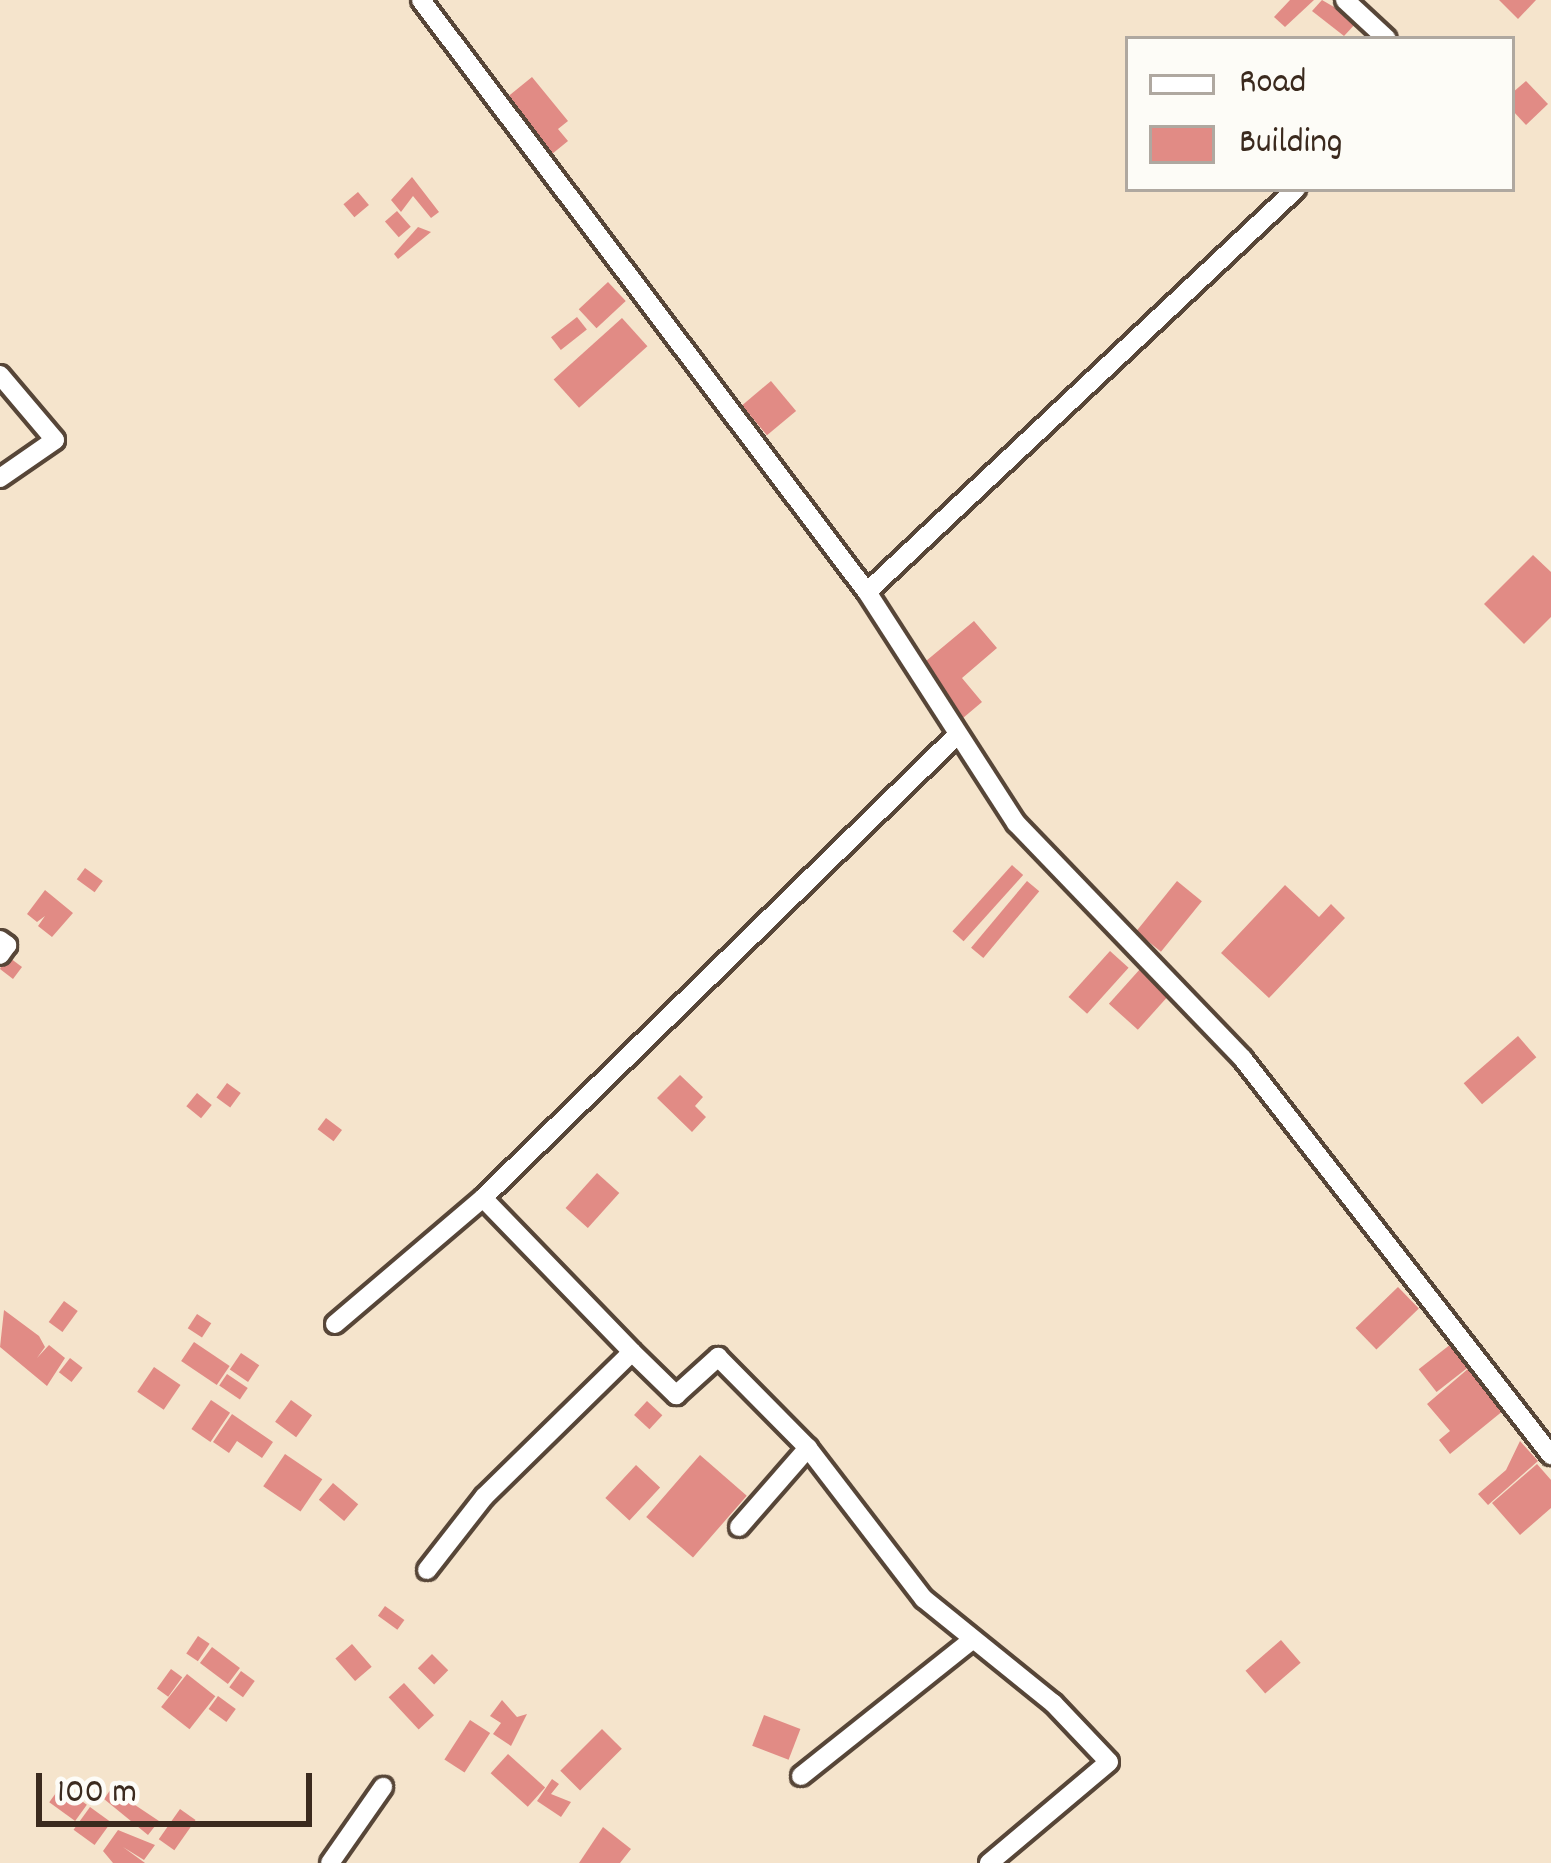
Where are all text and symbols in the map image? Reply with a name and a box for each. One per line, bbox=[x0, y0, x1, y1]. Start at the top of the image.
legend bbox=[1125, 36, 1515, 192]
text: Road bbox=[1239, 58, 1306, 110]
text: Building bbox=[1239, 118, 1343, 170]
scale bar bbox=[42, 1749, 318, 1823]
text: 100 m bbox=[57, 1768, 137, 1820]

